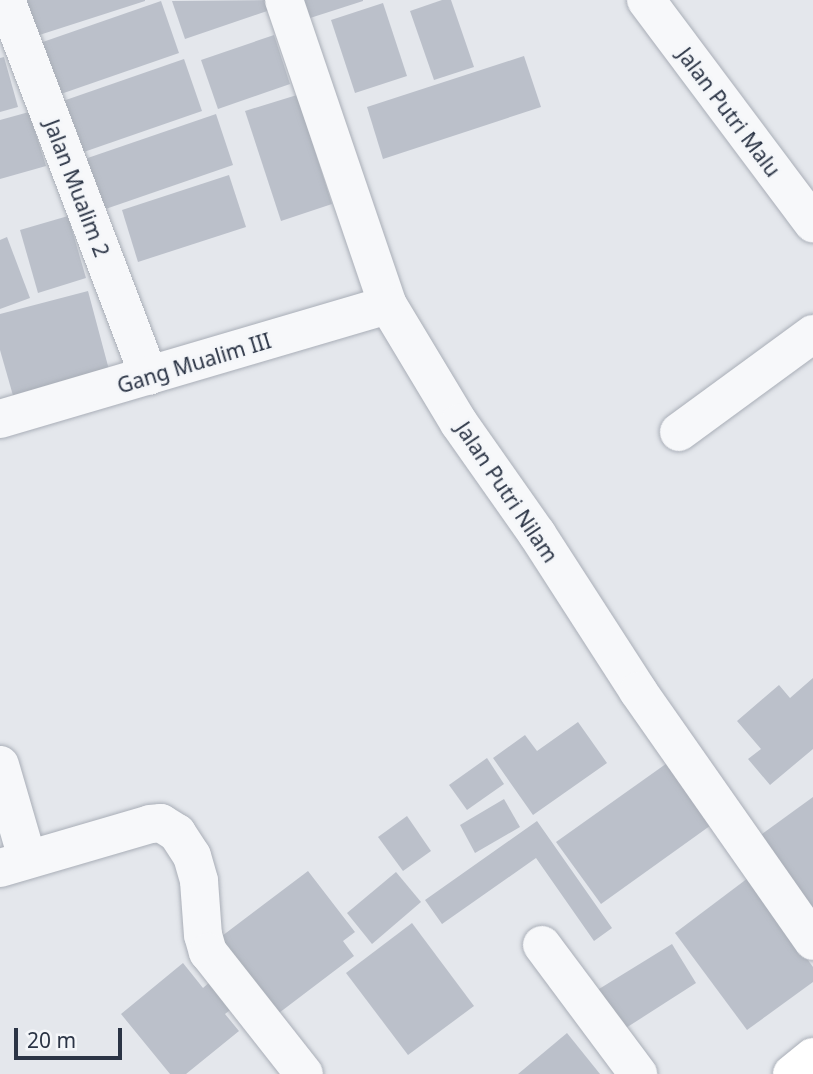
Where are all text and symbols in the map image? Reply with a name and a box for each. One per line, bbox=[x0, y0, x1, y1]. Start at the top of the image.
street label: Jalan Putri Malu bbox=[672, 42, 786, 182]
street label: Jalan Mualim 2 bbox=[39, 116, 115, 260]
street label: Gang Mualim III bbox=[114, 328, 274, 398]
street label: Jalan Putri Nilam bbox=[451, 417, 563, 567]
scale bar bbox=[18, 1014, 126, 1058]
text: 20 m bbox=[27, 1026, 76, 1054]

